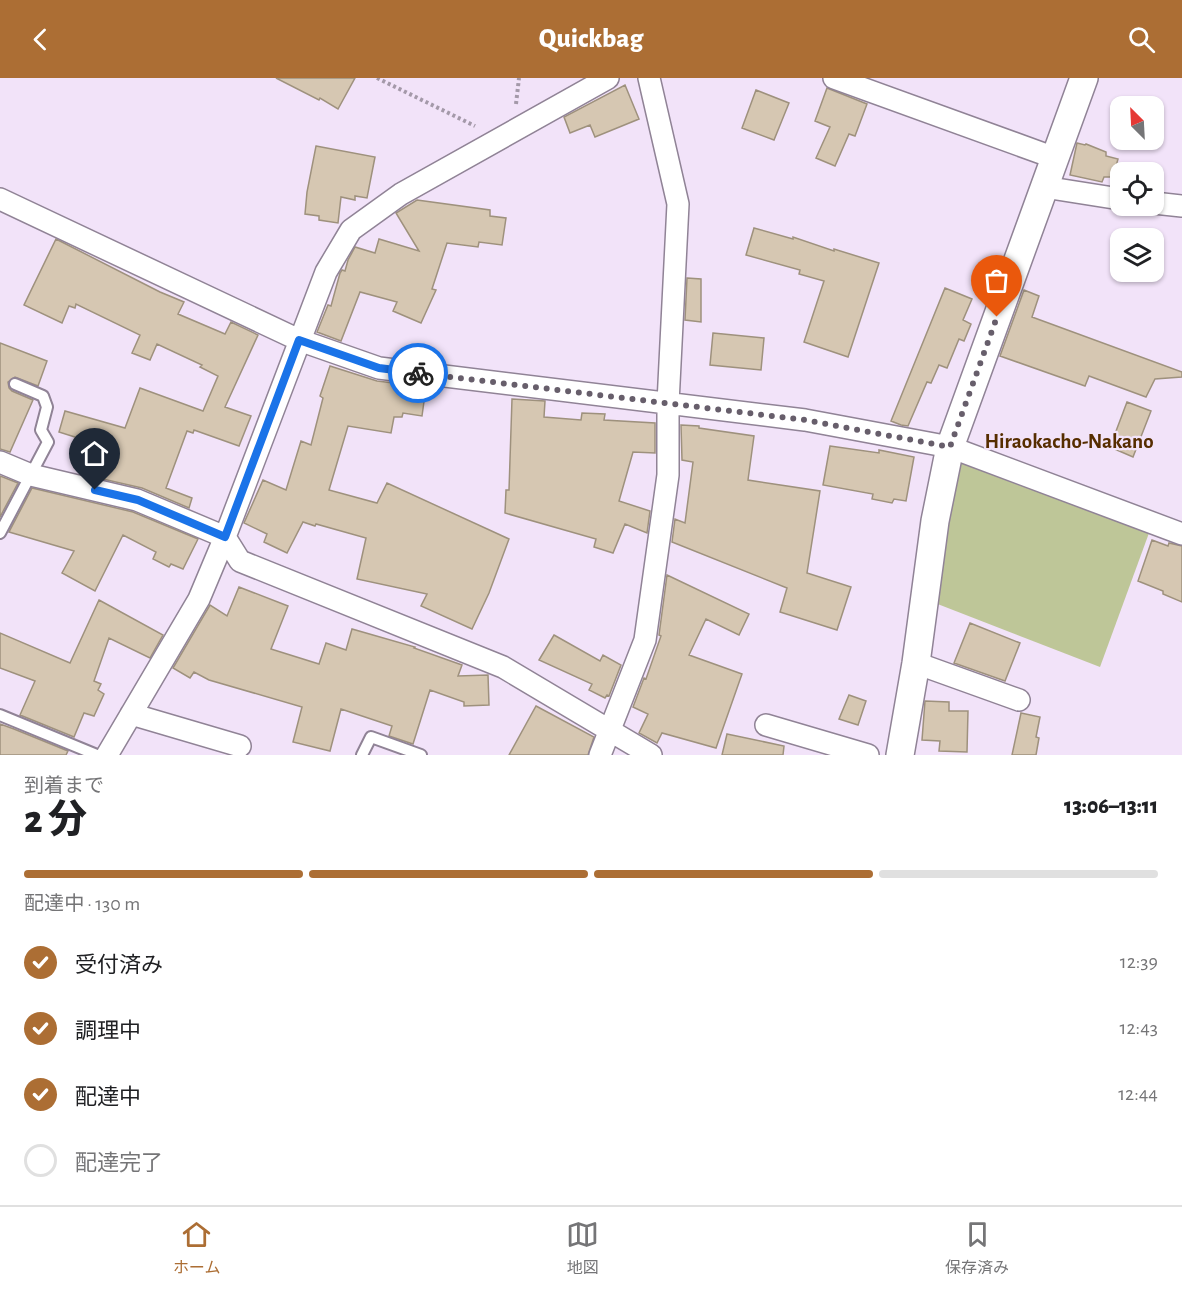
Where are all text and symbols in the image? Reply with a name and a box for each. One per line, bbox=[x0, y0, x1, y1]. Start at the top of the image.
icon: back bbox=[24, 23, 57, 56]
icon: search bbox=[1125, 23, 1158, 56]
text: Quickbag bbox=[539, 25, 643, 52]
north arrow bbox=[1110, 96, 1164, 150]
map controls bbox=[1110, 96, 1164, 282]
button: locate bbox=[1110, 162, 1164, 216]
button: layers bbox=[1110, 228, 1164, 282]
pin bbox=[971, 255, 1022, 317]
icon: bag bbox=[980, 264, 1013, 297]
courier bbox=[388, 343, 448, 403]
icon: bike bbox=[402, 357, 435, 390]
pin bbox=[69, 428, 120, 490]
district label: Hiraokacho-Nakano bbox=[984, 431, 1154, 452]
icon: home bbox=[78, 437, 111, 470]
text: 到着まで bbox=[24, 776, 104, 796]
text: 13:06–13:11 bbox=[1064, 795, 1158, 817]
text: 2 分 bbox=[24, 801, 87, 840]
text: 配達中 · 130 m bbox=[24, 894, 140, 914]
icon: check bbox=[24, 946, 57, 979]
text: 12:39 bbox=[1120, 952, 1158, 972]
text: 受付済み bbox=[75, 954, 163, 976]
icon: check bbox=[24, 1012, 57, 1045]
text: 12:43 bbox=[1120, 1018, 1158, 1038]
text: 調理中 bbox=[75, 1020, 141, 1042]
icon: check bbox=[24, 1078, 57, 1111]
text: 12:44 bbox=[1118, 1084, 1158, 1104]
text: 配達中 bbox=[75, 1086, 141, 1108]
text: 配達完了 bbox=[75, 1152, 163, 1174]
tab: ホーム bbox=[173, 1218, 220, 1278]
tab: 地図 bbox=[566, 1218, 599, 1278]
tab: 保存済み bbox=[945, 1218, 1009, 1278]

